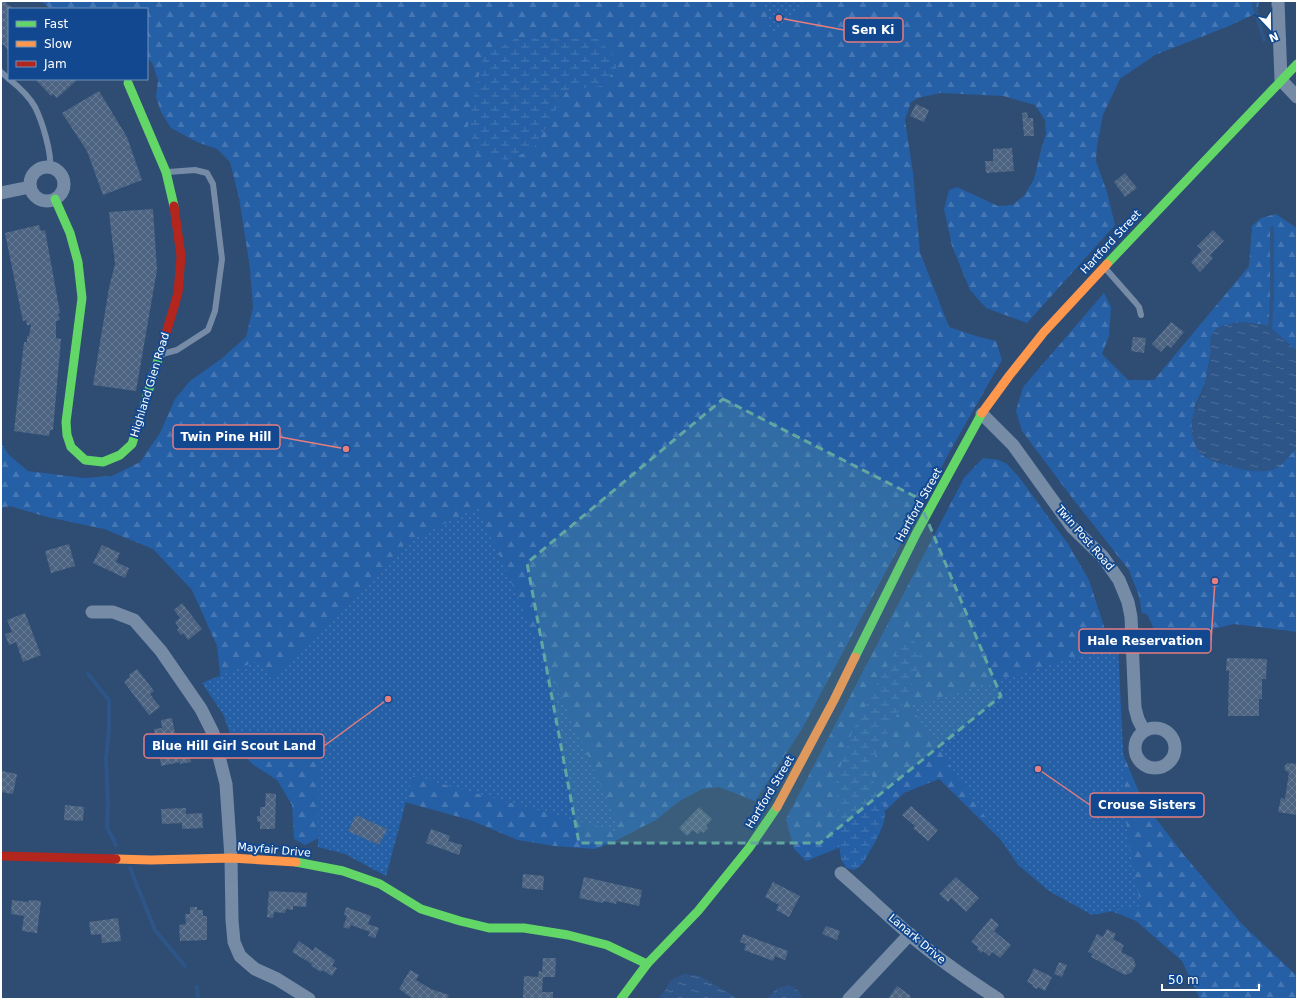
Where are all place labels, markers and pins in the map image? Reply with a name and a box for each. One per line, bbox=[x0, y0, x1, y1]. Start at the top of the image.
callout: Sen Ki bbox=[844, 18, 903, 42]
callout: Twin Pine Hill bbox=[173, 425, 280, 449]
callout: Hale Reservation bbox=[1079, 629, 1211, 653]
callout: Blue Hill Girl Scout Land bbox=[144, 734, 324, 758]
callout: Crouse Sisters bbox=[1090, 793, 1204, 817]

